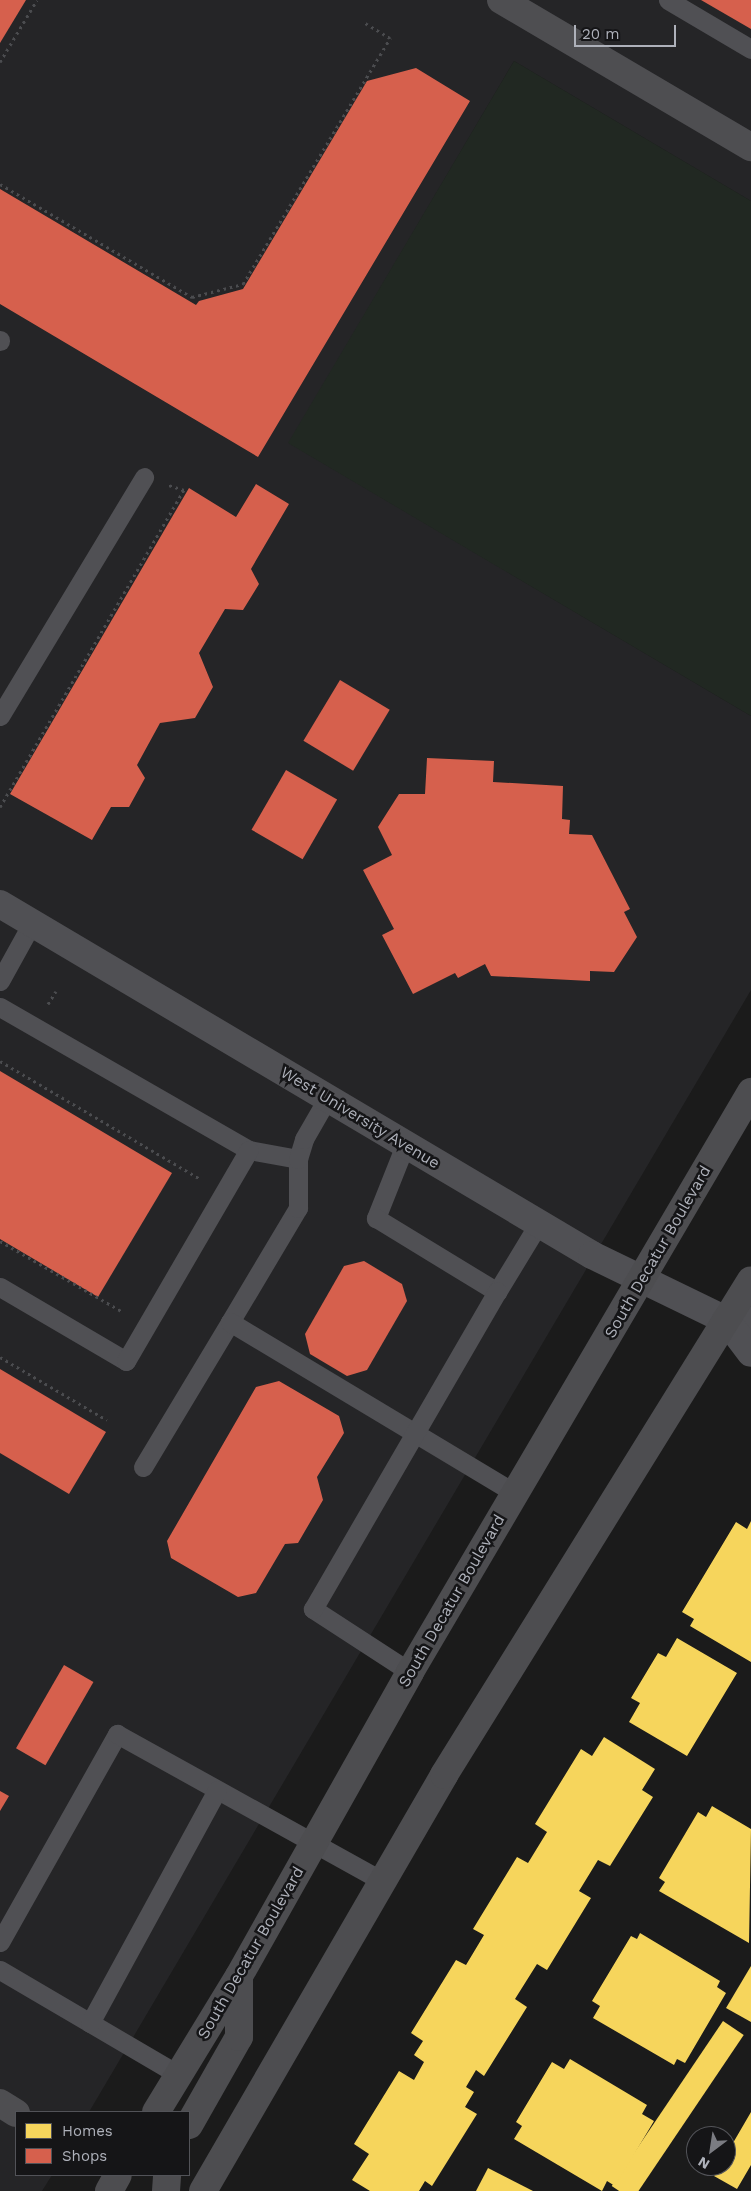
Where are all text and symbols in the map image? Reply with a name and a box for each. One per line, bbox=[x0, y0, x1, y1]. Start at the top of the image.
scale bar bbox=[576, 15, 678, 47]
text: 20 m bbox=[582, 25, 620, 43]
street label: West University Avenue bbox=[276, 1063, 444, 1173]
street label: South Decatur Boulevard bbox=[601, 1162, 715, 1342]
street label: South Decatur Boulevard bbox=[395, 1511, 509, 1691]
street label: South Decatur Boulevard bbox=[194, 1863, 308, 2043]
legend bbox=[15, 2111, 190, 2176]
text: Homes bbox=[62, 2122, 113, 2140]
north arrow bbox=[686, 2126, 736, 2176]
text: Shops bbox=[62, 2147, 107, 2165]
text: N bbox=[695, 2153, 712, 2173]

